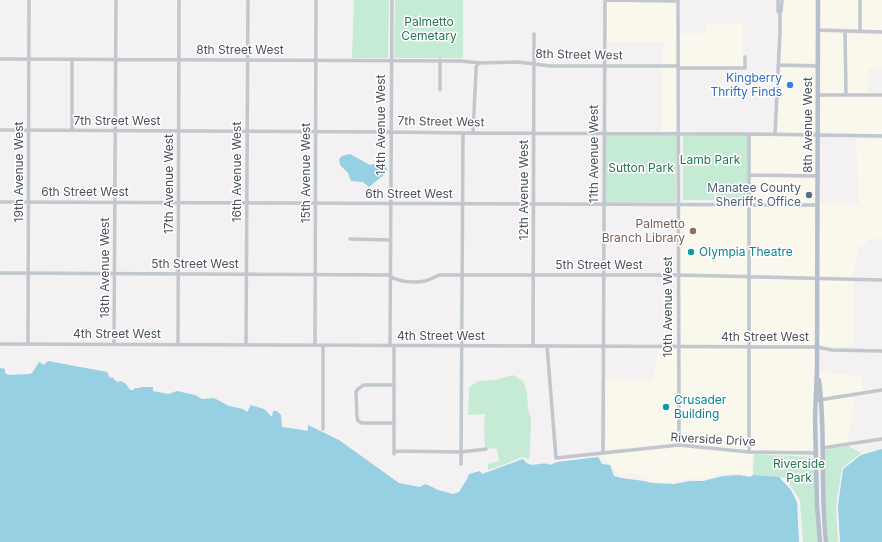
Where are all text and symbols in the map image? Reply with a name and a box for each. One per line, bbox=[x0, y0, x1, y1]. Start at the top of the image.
park label: Palmetto Cemetary bbox=[401, 15, 457, 43]
street label: 8th Street West bbox=[196, 43, 284, 57]
street label: 8th Street West bbox=[535, 47, 623, 63]
place label: Kingberry Thrifty Finds bbox=[710, 71, 782, 99]
street label: 14th Avenue West bbox=[374, 74, 388, 176]
street label: 8th Avenue West bbox=[801, 77, 815, 173]
marker: Kingberry Thrifty Finds bbox=[785, 80, 795, 90]
street label: 11th Avenue West bbox=[587, 105, 601, 203]
street label: 7th Street West bbox=[74, 114, 160, 128]
street label: 7th Street West bbox=[397, 114, 485, 130]
street label: 19th Avenue West bbox=[12, 122, 26, 222]
street label: 16th Avenue West bbox=[230, 122, 244, 222]
street label: 15th Avenue West bbox=[299, 123, 313, 223]
street label: 17th Avenue West bbox=[162, 134, 176, 234]
street label: 12th Avenue West bbox=[517, 140, 531, 240]
park label: Lamb Park bbox=[680, 153, 740, 167]
park label: Sutton Park bbox=[608, 161, 674, 175]
place label: Manatee County Sheriff's Office bbox=[707, 181, 801, 209]
street label: 6th Street West bbox=[41, 185, 129, 199]
street label: 6th Street West bbox=[365, 187, 453, 201]
marker: Manatee County Sheriff's Office bbox=[804, 190, 814, 200]
place label: Palmetto Branch Library bbox=[602, 217, 685, 245]
street label: 18th Avenue West bbox=[98, 218, 112, 318]
marker: Palmetto Branch Library bbox=[688, 226, 698, 236]
place label: Olympia Theatre bbox=[699, 245, 793, 259]
marker: Olympia Theatre bbox=[686, 247, 696, 257]
street label: 10th Avenue West bbox=[661, 256, 675, 358]
street label: 5th Street West bbox=[151, 257, 239, 271]
street label: 5th Street West bbox=[555, 258, 643, 272]
street label: 4th Street West bbox=[73, 327, 161, 341]
street label: 4th Street West bbox=[397, 329, 485, 343]
street label: 4th Street West bbox=[721, 330, 809, 344]
place label: Crusader Building bbox=[674, 393, 726, 421]
marker: Crusader Building bbox=[661, 402, 671, 412]
street label: Riverside Drive bbox=[670, 431, 756, 449]
park label: Riverside Park bbox=[773, 457, 825, 485]

